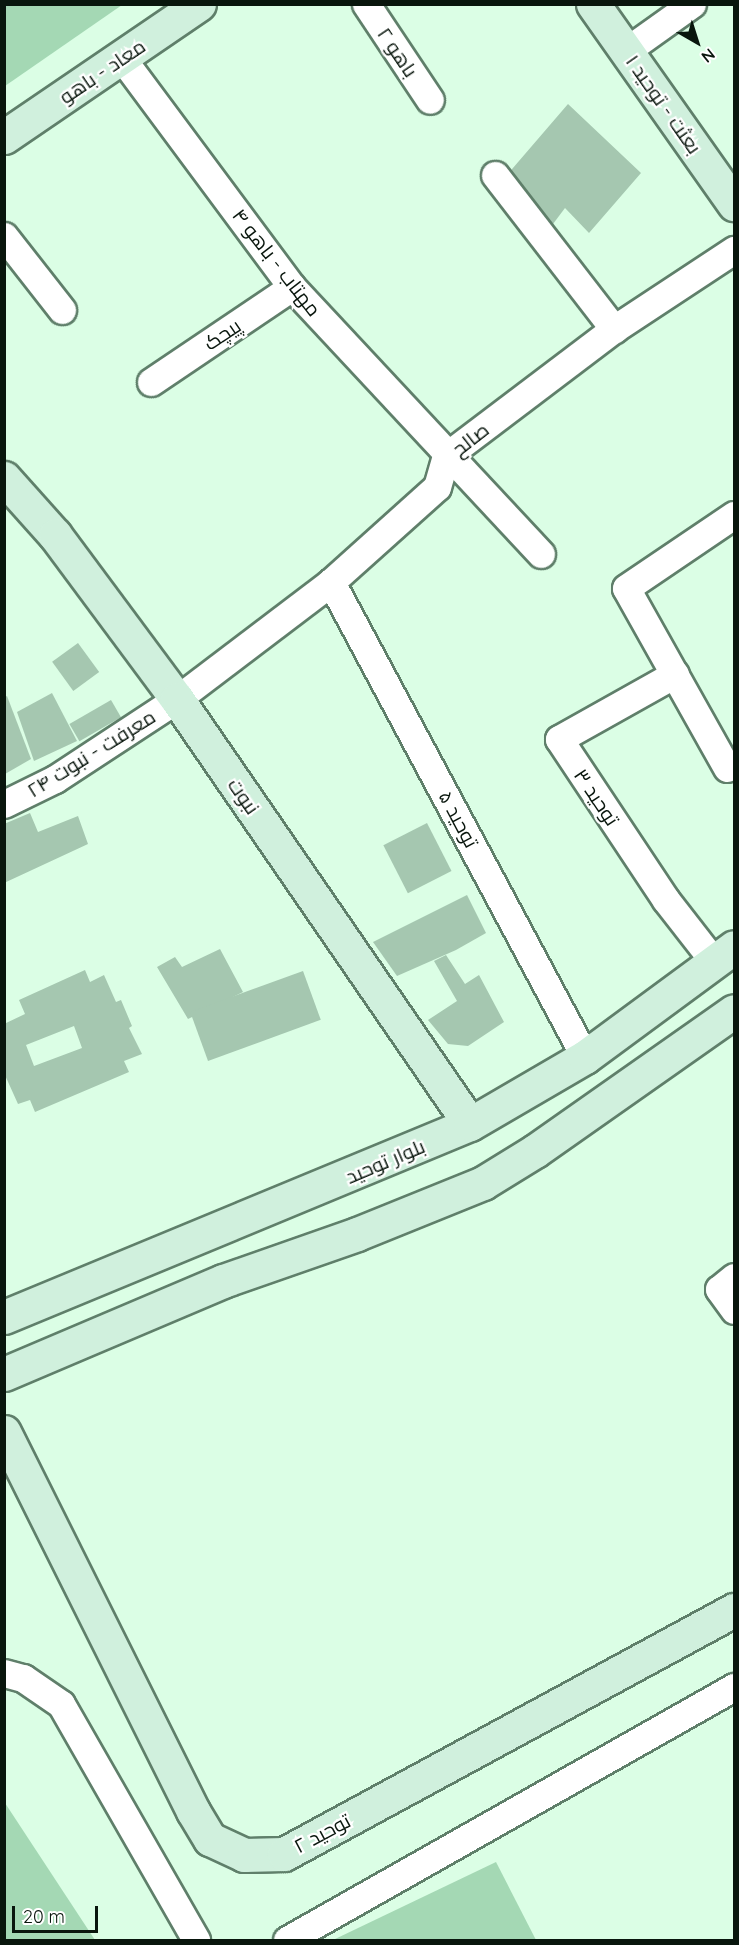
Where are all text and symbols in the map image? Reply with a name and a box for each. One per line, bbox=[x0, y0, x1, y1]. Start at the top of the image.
north arrow bbox=[667, 12, 727, 72]
street label: باهو ۲ bbox=[373, 23, 423, 81]
street label: معاد - باهو bbox=[54, 33, 150, 109]
text: N bbox=[697, 45, 719, 67]
street label: بعثت - توحید ۱ bbox=[621, 50, 707, 158]
street label: مهتاب - باهو ۴ bbox=[228, 203, 326, 321]
street label: پیچک bbox=[199, 313, 245, 355]
street label: صالح bbox=[447, 417, 493, 461]
street label: معرفت - نبوت ۲۴ bbox=[22, 704, 160, 802]
street label: توحید ۳ bbox=[569, 764, 625, 830]
street label: نبوت bbox=[223, 773, 265, 819]
street label: توحید ۵ bbox=[434, 786, 484, 852]
street label: بلوار توحید bbox=[342, 1134, 428, 1188]
street label: توحید ۲ bbox=[290, 1808, 354, 1858]
scale bar bbox=[15, 1894, 100, 1932]
text: 20 m bbox=[23, 1905, 65, 1928]

